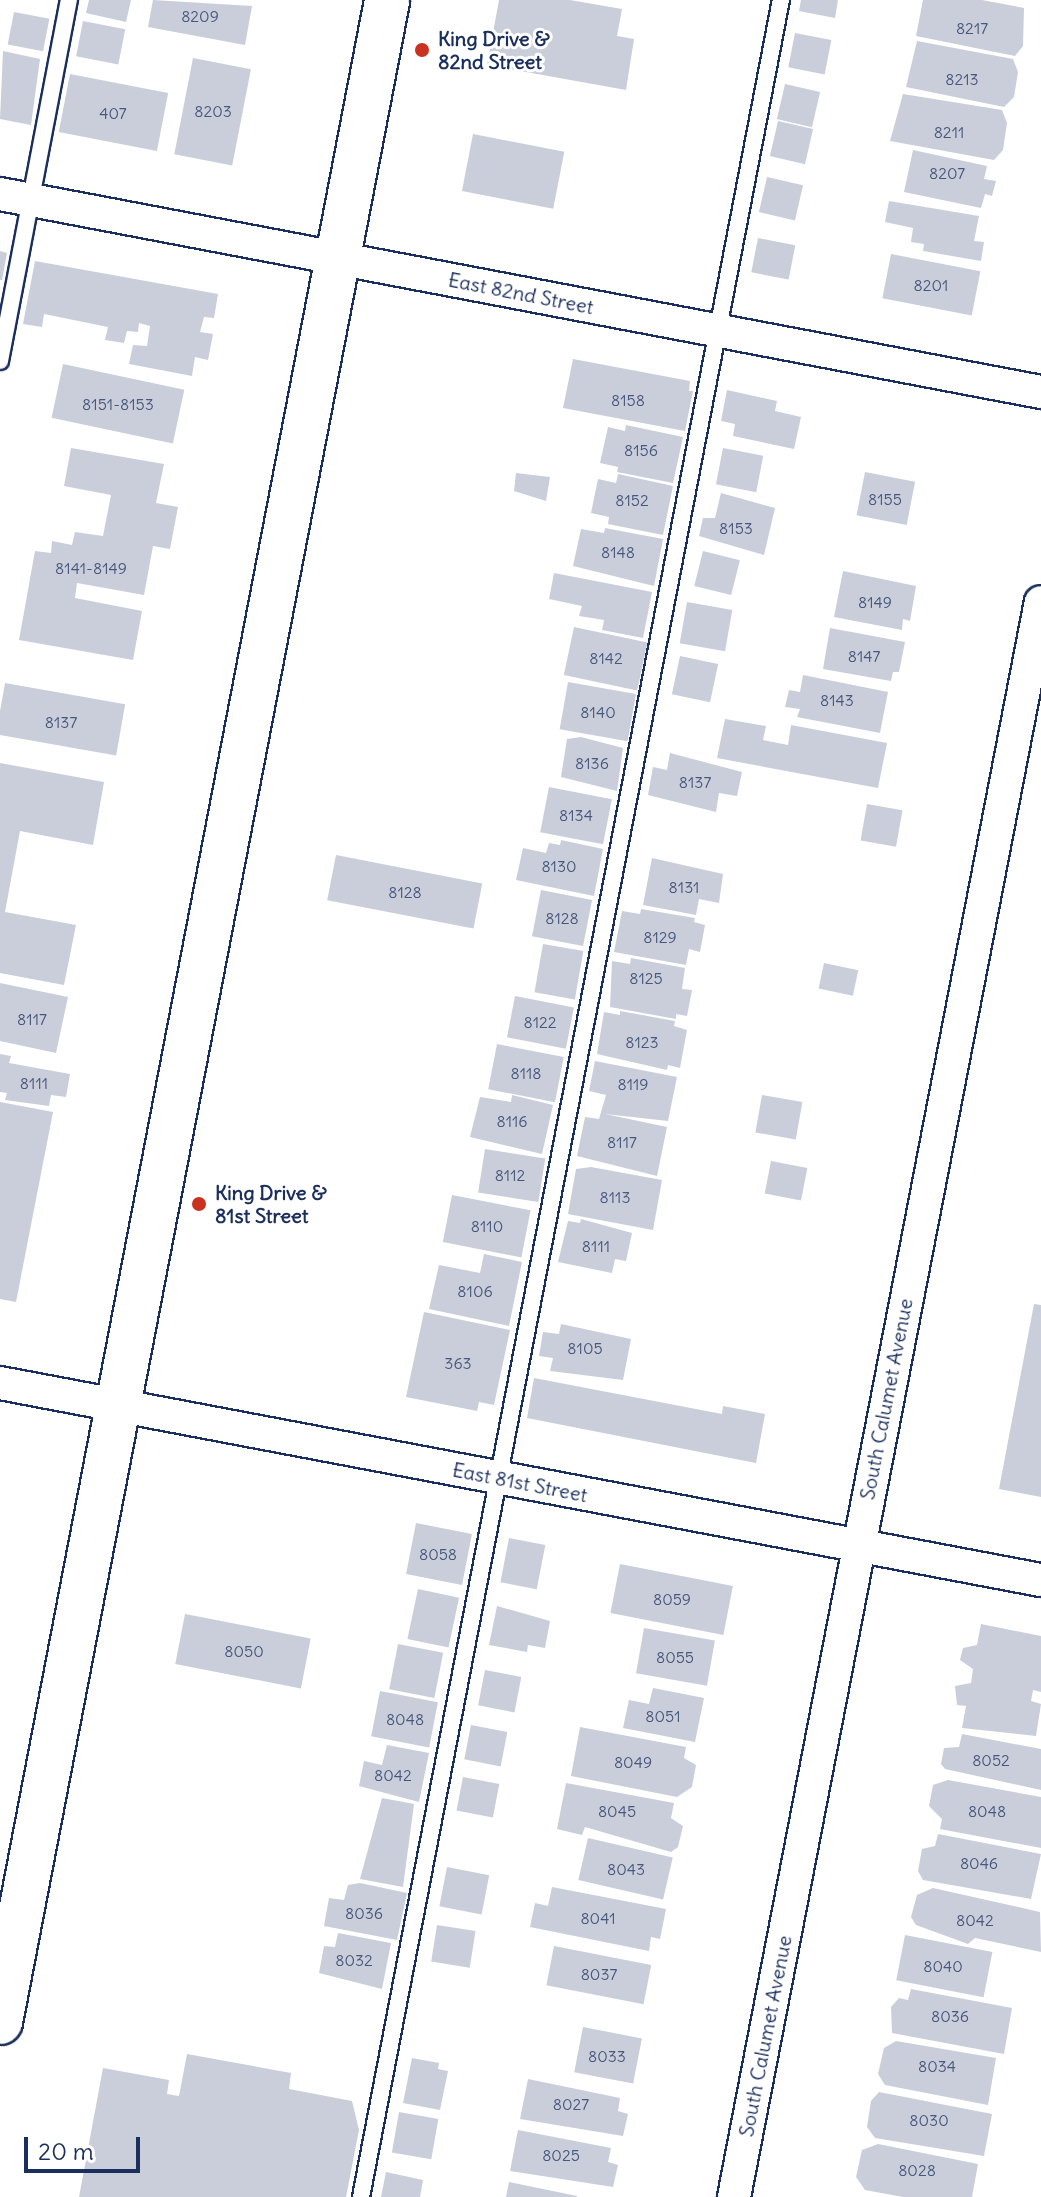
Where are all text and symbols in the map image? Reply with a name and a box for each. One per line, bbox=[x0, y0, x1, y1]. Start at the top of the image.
house number: 8209 bbox=[181, 6, 219, 26]
house number: 8217 bbox=[956, 18, 988, 38]
place label: King Drive & 82nd Street bbox=[438, 26, 550, 73]
marker: King Drive & 82nd Street bbox=[413, 41, 431, 59]
house number: 8213 bbox=[945, 69, 979, 89]
house number: 8203 bbox=[194, 101, 232, 121]
house number: 407 bbox=[99, 103, 127, 123]
house number: 8211 bbox=[934, 122, 964, 142]
house number: 8207 bbox=[929, 163, 965, 183]
street label: East 82nd Street bbox=[446, 267, 596, 319]
house number: 8201 bbox=[914, 275, 948, 295]
house number: 8158 bbox=[611, 390, 645, 410]
house number: 8151-8153 bbox=[82, 394, 154, 414]
house number: 8156 bbox=[624, 440, 658, 460]
house number: 8155 bbox=[868, 489, 902, 509]
house number: 8152 bbox=[615, 490, 649, 510]
house number: 8153 bbox=[719, 518, 753, 538]
house number: 8148 bbox=[601, 542, 635, 562]
house number: 8141-8149 bbox=[55, 558, 127, 578]
house number: 8149 bbox=[858, 592, 892, 612]
house number: 8147 bbox=[848, 646, 880, 666]
house number: 8142 bbox=[589, 648, 623, 668]
house number: 8143 bbox=[820, 690, 854, 710]
house number: 8140 bbox=[580, 702, 616, 722]
house number: 8137 bbox=[45, 712, 77, 732]
house number: 8136 bbox=[575, 753, 609, 773]
house number: 8137 bbox=[679, 772, 711, 792]
house number: 8134 bbox=[559, 805, 593, 825]
house number: 8130 bbox=[541, 856, 577, 876]
house number: 8131 bbox=[669, 877, 699, 897]
house number: 8128 bbox=[388, 882, 422, 902]
house number: 8128 bbox=[545, 908, 579, 928]
house number: 8129 bbox=[643, 927, 677, 947]
house number: 8125 bbox=[629, 968, 663, 988]
house number: 8117 bbox=[17, 1009, 47, 1029]
house number: 8122 bbox=[523, 1012, 557, 1032]
house number: 8123 bbox=[625, 1032, 659, 1052]
house number: 8118 bbox=[510, 1063, 542, 1083]
house number: 8111 bbox=[20, 1073, 48, 1093]
house number: 8119 bbox=[617, 1074, 649, 1094]
house number: 8116 bbox=[496, 1111, 528, 1131]
house number: 8117 bbox=[607, 1132, 637, 1152]
house number: 8112 bbox=[495, 1165, 525, 1185]
place label: King Drive & 81st Street bbox=[215, 1180, 327, 1227]
house number: 8113 bbox=[599, 1187, 631, 1207]
marker: King Drive & 81st Street bbox=[190, 1195, 208, 1213]
house number: 8110 bbox=[471, 1216, 503, 1236]
house number: 8111 bbox=[582, 1236, 610, 1256]
house number: 8106 bbox=[457, 1281, 493, 1301]
street label: South Calumet Avenue bbox=[855, 1296, 917, 1502]
house number: 8105 bbox=[567, 1338, 603, 1358]
house number: 363 bbox=[444, 1353, 472, 1373]
street label: East 81st Street bbox=[451, 1457, 589, 1507]
house number: 8058 bbox=[419, 1544, 457, 1564]
house number: 8059 bbox=[653, 1589, 691, 1609]
house number: 8050 bbox=[224, 1641, 264, 1661]
house number: 8055 bbox=[656, 1647, 694, 1667]
house number: 8051 bbox=[645, 1706, 681, 1726]
house number: 8048 bbox=[386, 1709, 424, 1729]
house number: 8052 bbox=[972, 1750, 1010, 1770]
house number: 8049 bbox=[614, 1752, 652, 1772]
house number: 8042 bbox=[374, 1765, 412, 1785]
house number: 8045 bbox=[598, 1801, 636, 1821]
house number: 8048 bbox=[968, 1801, 1006, 1821]
house number: 8046 bbox=[960, 1853, 998, 1873]
house number: 8043 bbox=[607, 1859, 645, 1879]
house number: 8036 bbox=[345, 1903, 383, 1923]
house number: 8041 bbox=[580, 1908, 616, 1928]
house number: 8042 bbox=[956, 1910, 994, 1930]
street label: South Calumet Avenue bbox=[734, 1933, 796, 2139]
house number: 8032 bbox=[335, 1950, 373, 1970]
house number: 8040 bbox=[923, 1956, 963, 1976]
house number: 8037 bbox=[581, 1964, 617, 1984]
house number: 8036 bbox=[931, 2006, 969, 2026]
house number: 8033 bbox=[588, 2046, 626, 2066]
house number: 8034 bbox=[918, 2056, 956, 2076]
house number: 8027 bbox=[553, 2094, 589, 2114]
house number: 8030 bbox=[909, 2110, 949, 2130]
scale bar bbox=[28, 2121, 144, 2171]
text: 20 m bbox=[38, 2136, 94, 2166]
house number: 8025 bbox=[542, 2145, 580, 2165]
house number: 8028 bbox=[898, 2160, 936, 2180]

